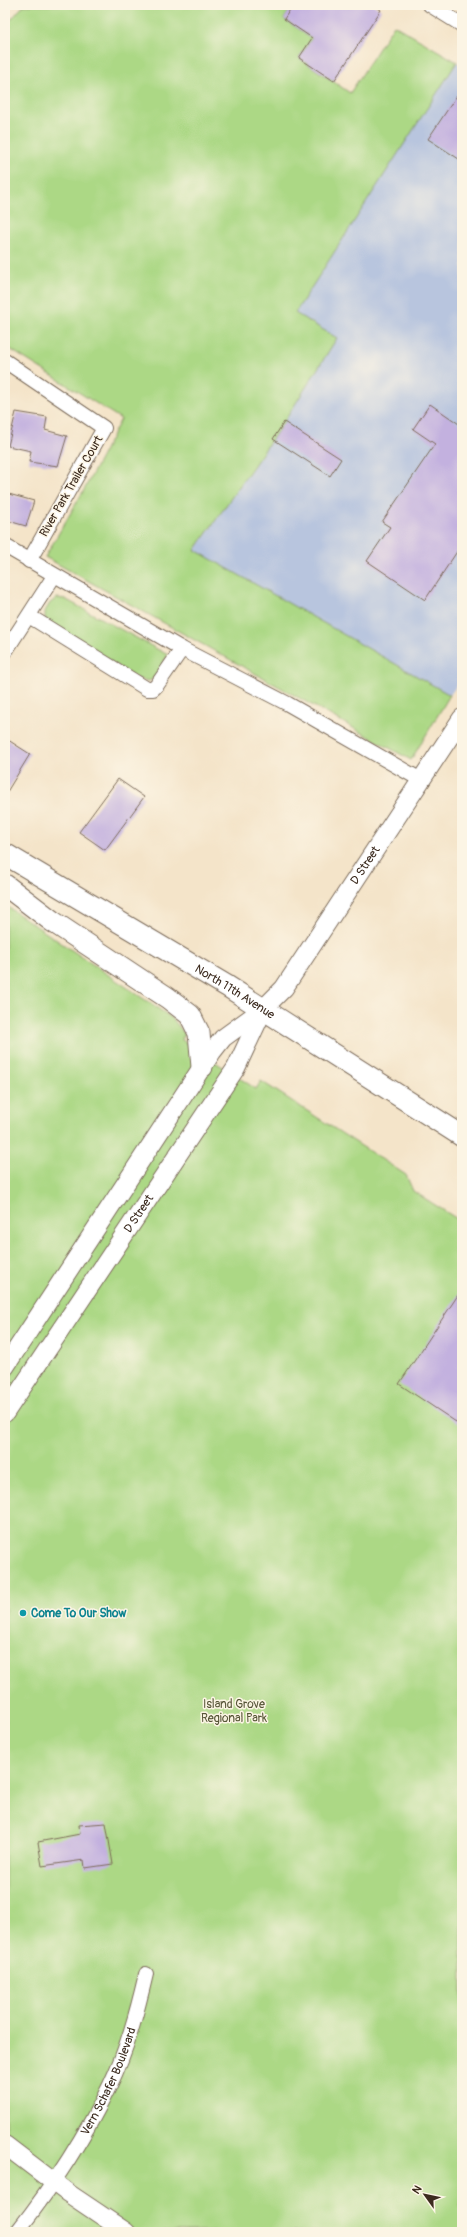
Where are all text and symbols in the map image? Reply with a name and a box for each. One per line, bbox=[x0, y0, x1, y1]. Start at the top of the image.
street label: River Park Trailer Court bbox=[36, 433, 107, 539]
street label: D Street bbox=[347, 843, 384, 887]
street label: North 11th Avenue bbox=[192, 962, 278, 1023]
street label: D Street bbox=[121, 1192, 157, 1236]
place label: Come To Our Show bbox=[31, 1606, 127, 1621]
marker: Come To Our Show bbox=[18, 1608, 28, 1618]
park label: Island Grove Regional Park bbox=[201, 1697, 267, 1726]
street label: Vern Schafer Boulevard bbox=[78, 2026, 140, 2138]
north arrow bbox=[405, 2175, 445, 2215]
text: N bbox=[410, 2183, 425, 2196]

